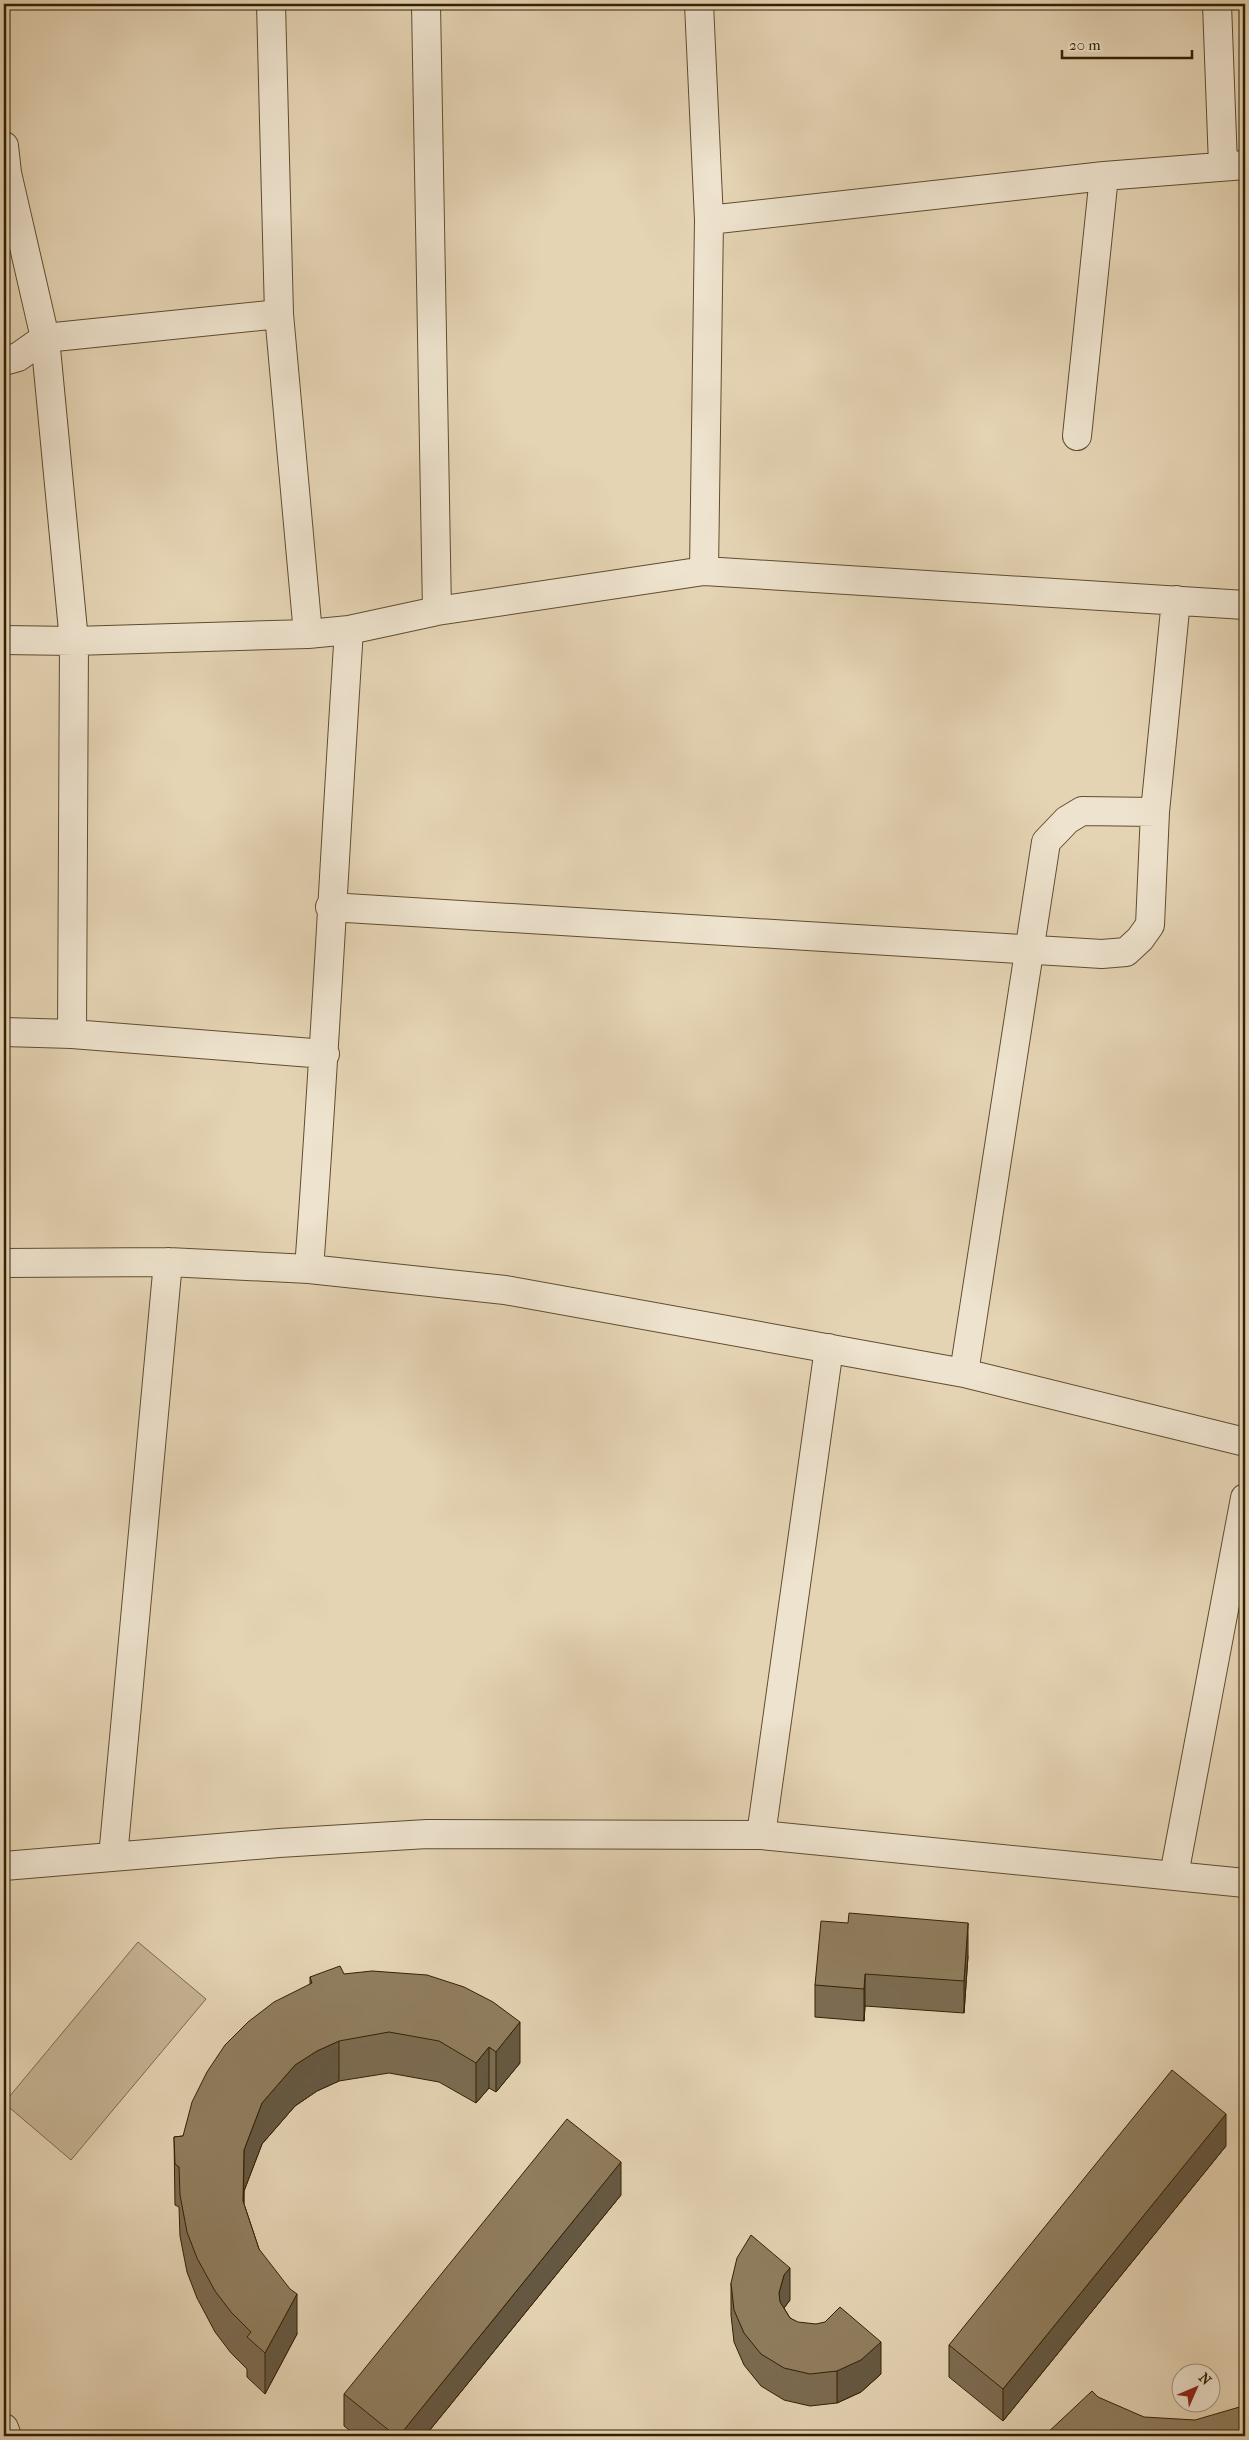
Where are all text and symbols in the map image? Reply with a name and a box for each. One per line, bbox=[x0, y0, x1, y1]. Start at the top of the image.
scale bar bbox=[1062, 28, 1192, 60]
text: 20 m bbox=[1069, 36, 1101, 54]
north arrow bbox=[1172, 2362, 1222, 2412]
text: N bbox=[1195, 2369, 1215, 2389]

